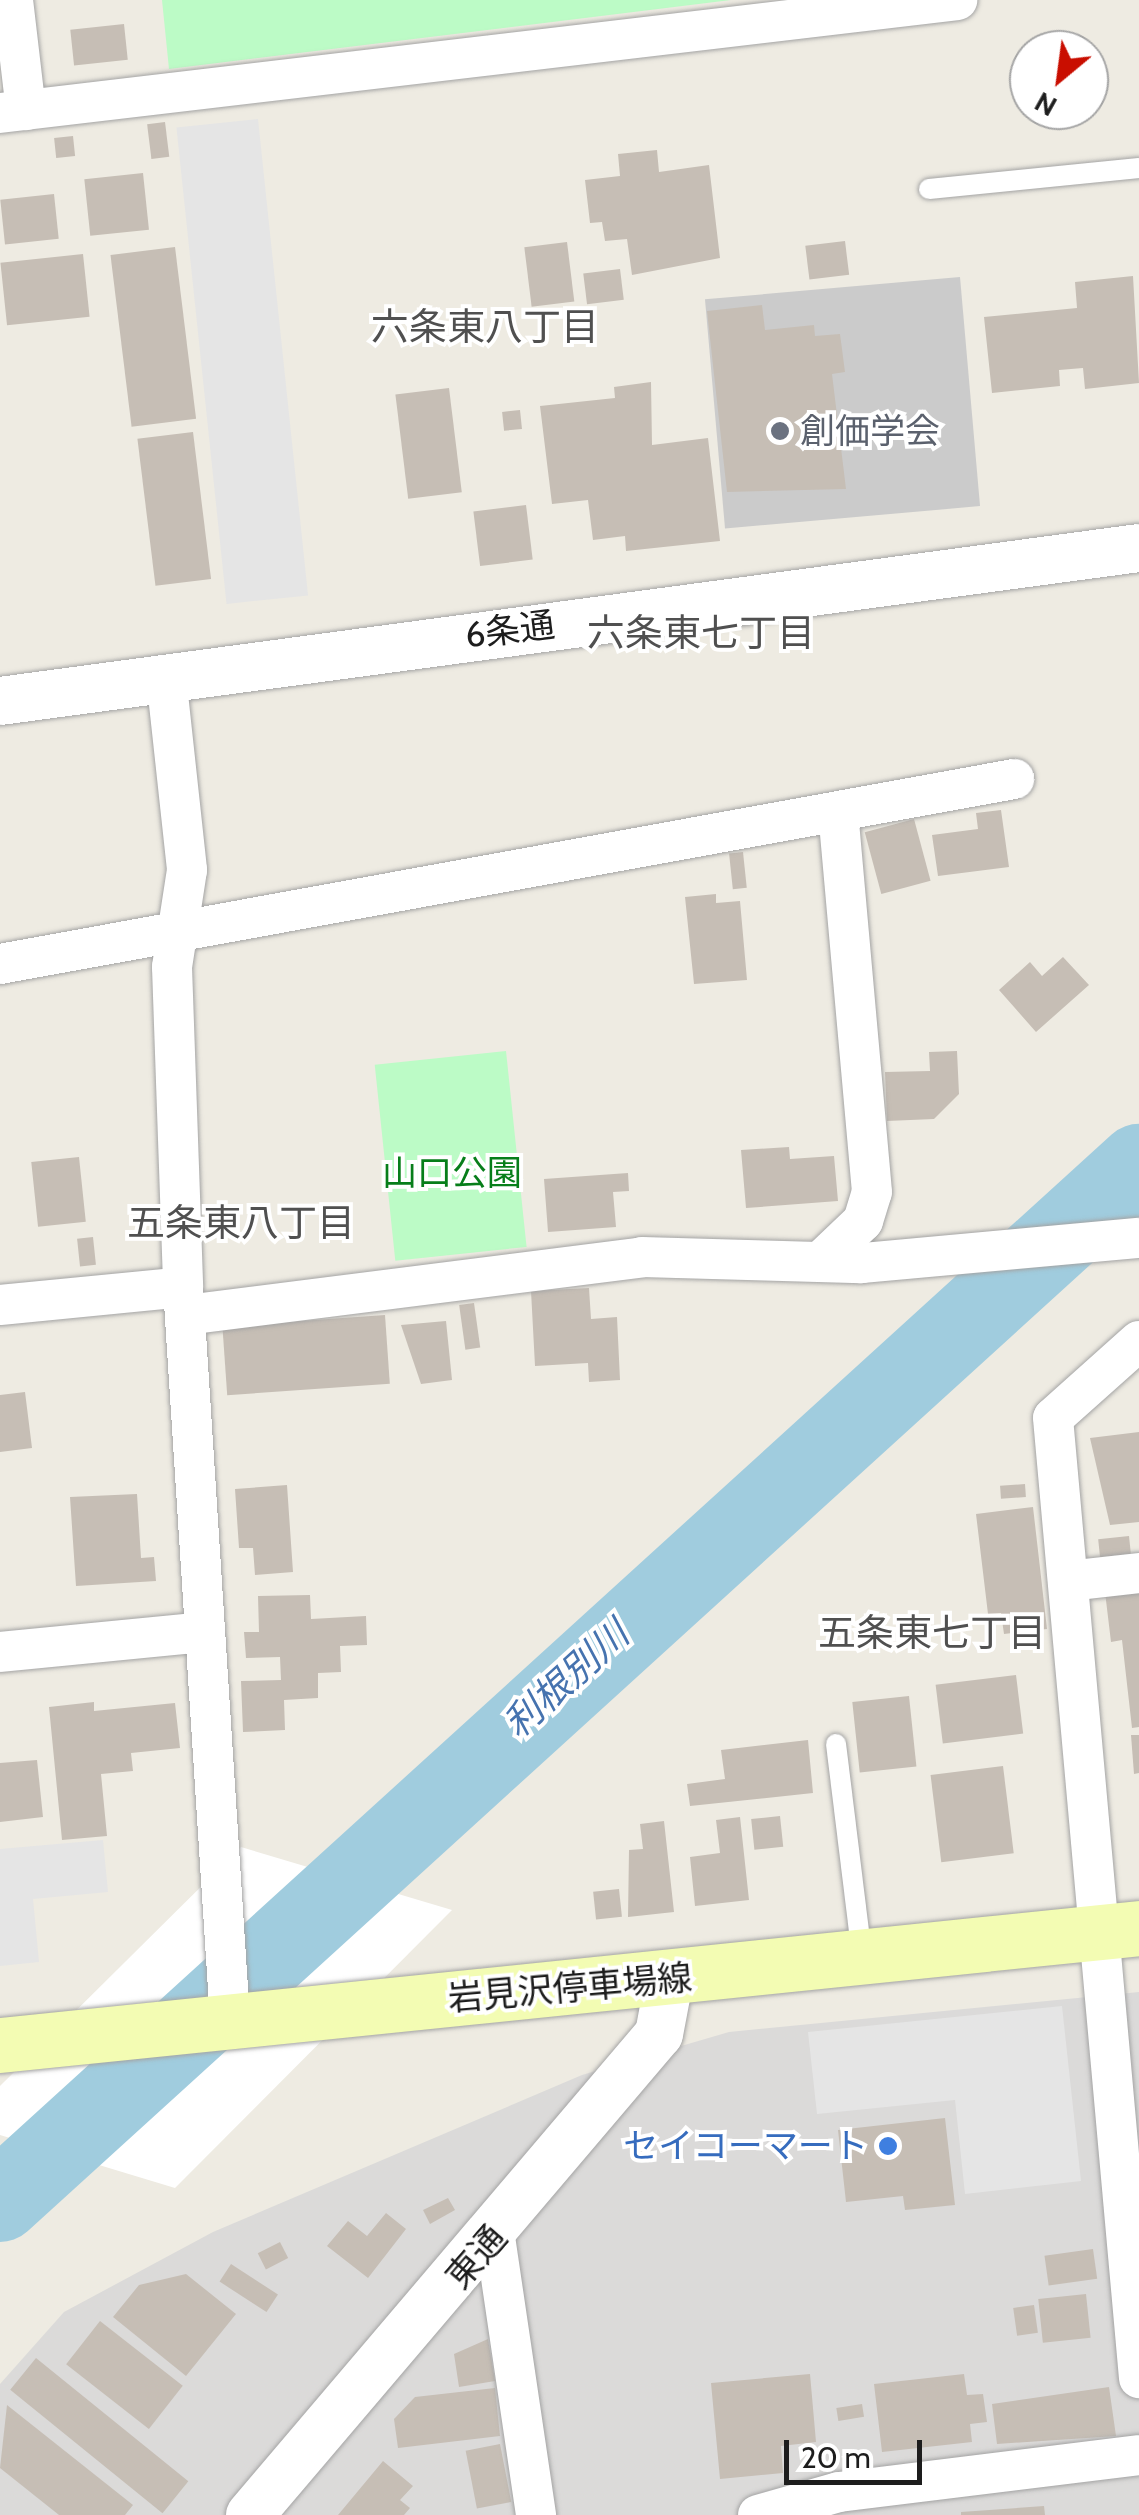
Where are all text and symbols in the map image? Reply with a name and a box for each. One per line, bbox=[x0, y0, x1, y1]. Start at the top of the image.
north arrow bbox=[1009, 30, 1109, 130]
text: N bbox=[1029, 85, 1062, 124]
district label: 六条東八丁目 bbox=[371, 304, 599, 350]
place label: 創価学会 bbox=[800, 410, 940, 452]
marker: 創価学会 bbox=[769, 420, 791, 442]
street label: 6条通 bbox=[463, 604, 557, 656]
district label: 六条東七丁目 bbox=[587, 610, 815, 656]
park label: 山口公園 bbox=[382, 1152, 522, 1194]
district label: 五条東八丁目 bbox=[127, 1200, 355, 1246]
district label: 五条東七丁目 bbox=[818, 1610, 1046, 1656]
water label: 利根別川 bbox=[494, 1611, 638, 1747]
street label: 岩見沢停車場線 bbox=[446, 1956, 694, 2020]
place label: セイコーマート bbox=[623, 2125, 868, 2167]
marker: セイコーマート bbox=[877, 2135, 899, 2157]
street label: 東通 bbox=[437, 2217, 515, 2297]
scale bar bbox=[789, 2420, 926, 2482]
text: 20 m bbox=[801, 2439, 871, 2476]

